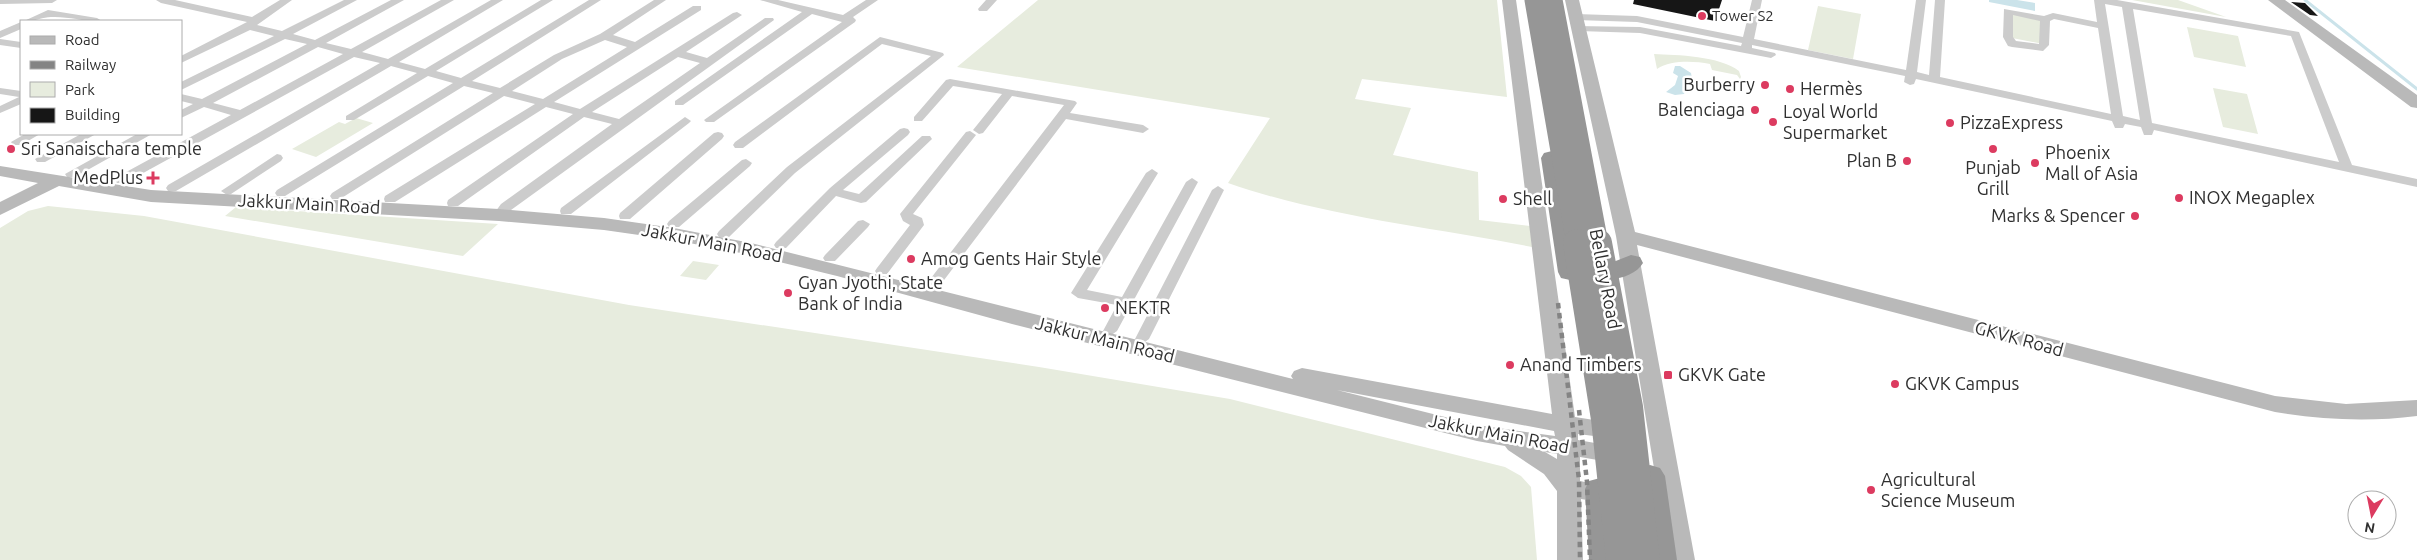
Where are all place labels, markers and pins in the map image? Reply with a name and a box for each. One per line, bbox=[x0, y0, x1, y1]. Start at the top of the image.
place label: Tower S2 bbox=[1712, 7, 1774, 24]
marker: Tower S2 bbox=[1696, 10, 1708, 22]
place label: Burberry bbox=[1683, 74, 1755, 94]
place label: Hermès bbox=[1800, 78, 1863, 98]
marker: Burberry bbox=[1759, 79, 1771, 91]
marker: Hermès bbox=[1784, 83, 1796, 95]
place label: Balenciaga bbox=[1658, 99, 1745, 119]
place label: Loyal World Supermarket bbox=[1783, 101, 1887, 142]
marker: Balenciaga bbox=[1749, 104, 1761, 116]
place label: PizzaExpress bbox=[1960, 112, 2063, 132]
marker: Loyal World Supermarket bbox=[1767, 116, 1779, 128]
marker: PizzaExpress bbox=[1944, 117, 1956, 129]
place label: Sri Sanaischara temple bbox=[21, 138, 202, 158]
place label: Phoenix Mall of Asia bbox=[2045, 142, 2138, 183]
marker: Sri Sanaischara temple bbox=[5, 143, 17, 155]
marker: Punjab Grill bbox=[1987, 143, 1999, 155]
place label: Plan B bbox=[1846, 150, 1897, 170]
marker: Plan B bbox=[1901, 155, 1913, 167]
place label: Punjab Grill bbox=[1965, 157, 2021, 198]
marker: Phoenix Mall of Asia bbox=[2029, 157, 2041, 169]
place label: MedPlus bbox=[73, 167, 143, 187]
marker: MedPlus bbox=[147, 172, 159, 184]
place label: INOX Megaplex bbox=[2189, 187, 2315, 207]
place label: Shell bbox=[1513, 188, 1552, 208]
marker: INOX Megaplex bbox=[2173, 192, 2185, 204]
marker: Shell bbox=[1497, 193, 1509, 205]
place label: Marks & Spencer bbox=[1991, 205, 2125, 225]
marker: Marks & Spencer bbox=[2129, 210, 2141, 222]
place label: Amog Gents Hair Style bbox=[921, 248, 1101, 268]
marker: Amog Gents Hair Style bbox=[905, 253, 917, 265]
place label: Gyan Jyothi, State Bank of India bbox=[798, 272, 943, 313]
marker: Gyan Jyothi, State Bank of India bbox=[782, 287, 794, 299]
place label: NEKTR bbox=[1115, 297, 1170, 317]
marker: NEKTR bbox=[1099, 302, 1111, 314]
place label: Anand Timbers bbox=[1520, 354, 1642, 374]
marker: Anand Timbers bbox=[1504, 359, 1516, 371]
place label: GKVK Gate bbox=[1678, 364, 1766, 384]
marker: GKVK Gate bbox=[1662, 369, 1674, 381]
place label: GKVK Campus bbox=[1905, 373, 2019, 393]
marker: GKVK Campus bbox=[1889, 378, 1901, 390]
place label: Agricultural Science Museum bbox=[1881, 469, 2015, 510]
marker: Agricultural Science Museum bbox=[1865, 484, 1877, 496]

